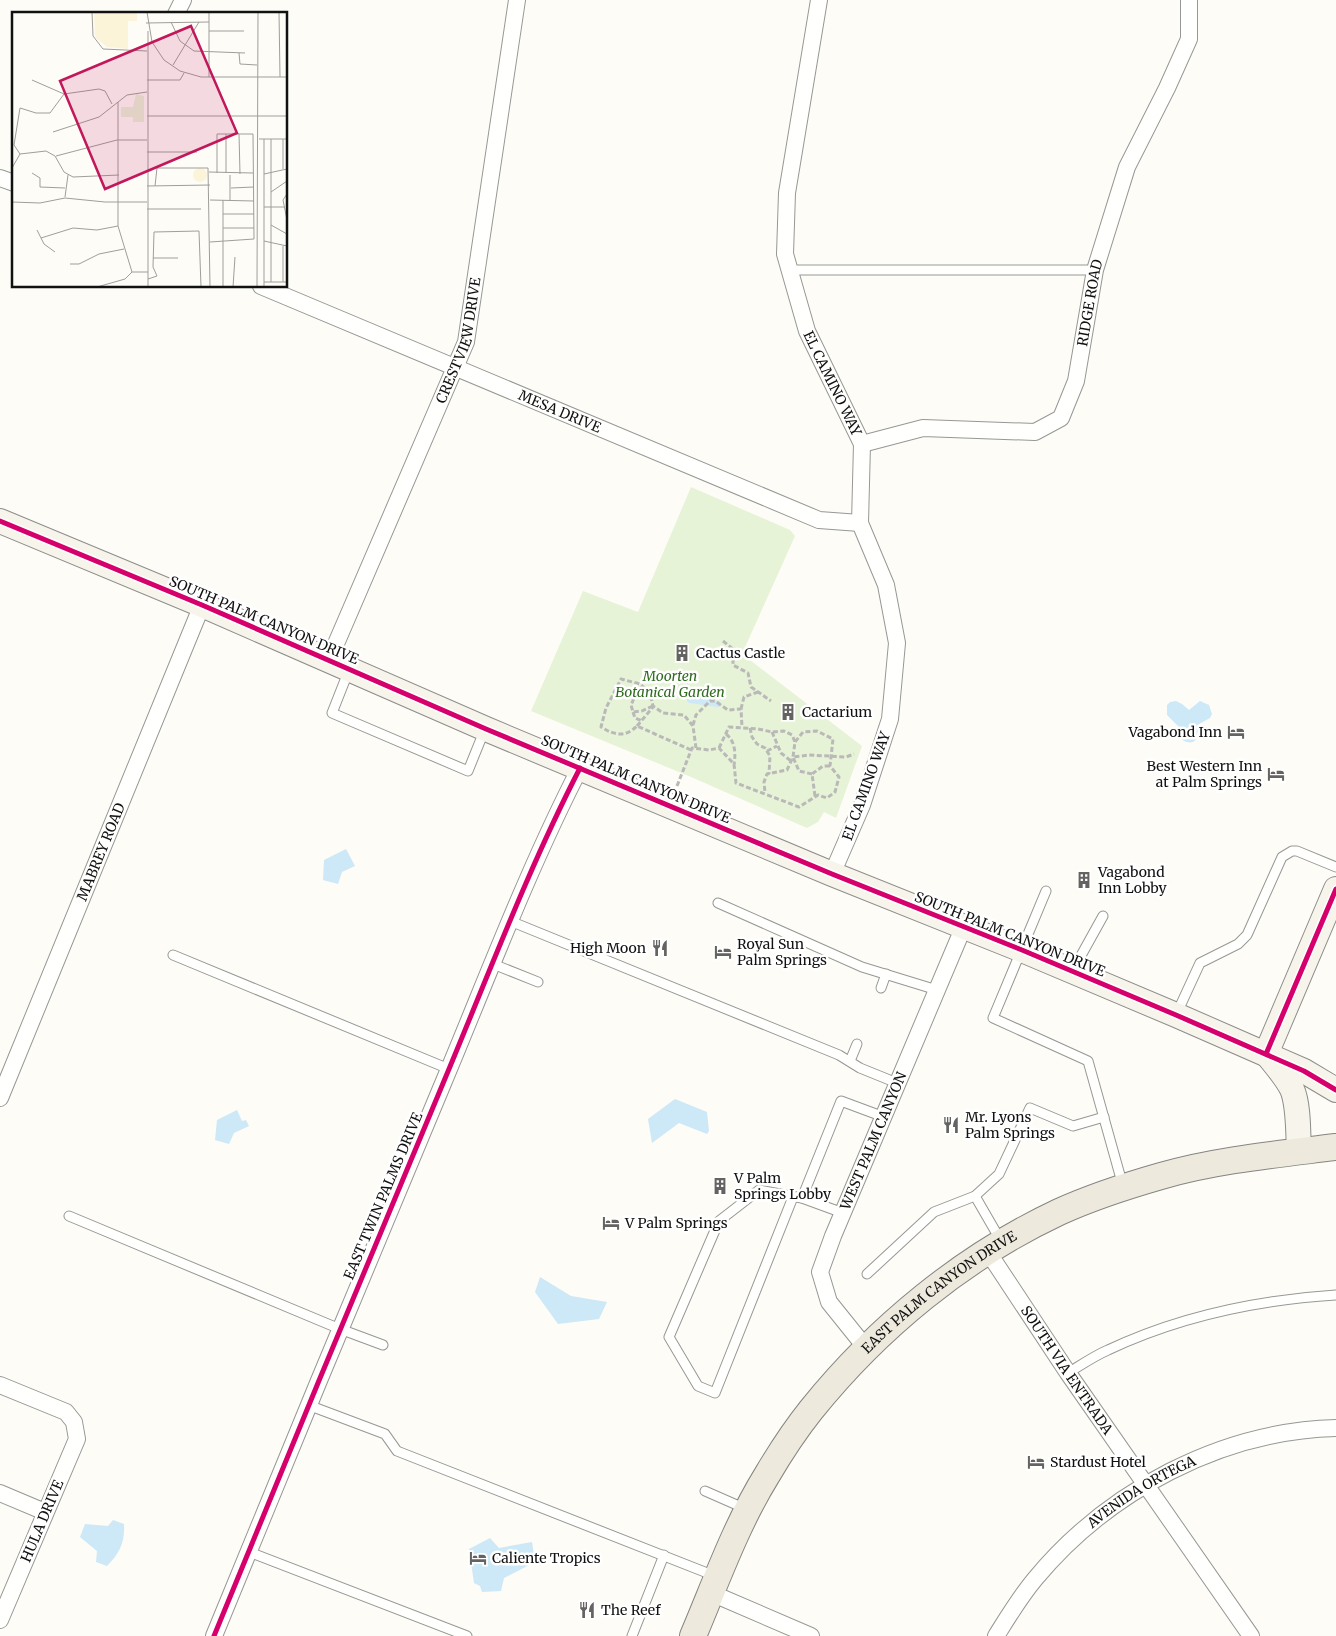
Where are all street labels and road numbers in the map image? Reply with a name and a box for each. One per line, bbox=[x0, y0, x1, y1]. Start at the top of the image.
street label: RIDGE ROAD bbox=[1073, 257, 1107, 348]
street label: CRESTVIEW DRIVE bbox=[432, 276, 485, 406]
street label: EL CAMINO WAY bbox=[799, 328, 866, 440]
street label: MESA DRIVE bbox=[516, 386, 604, 437]
street label: SOUTH PALM CANYON DRIVE bbox=[166, 572, 362, 668]
street label: EL CAMINO WAY bbox=[838, 728, 894, 843]
street label: SOUTH PALM CANYON DRIVE bbox=[538, 731, 734, 827]
street label: MABREY ROAD bbox=[73, 800, 129, 903]
street label: SOUTH PALM CANYON DRIVE bbox=[912, 887, 1108, 981]
street label: WEST PALM CANYON bbox=[836, 1069, 910, 1213]
street label: EAST TWIN PALMS DRIVE bbox=[340, 1110, 426, 1282]
street label: EAST PALM CANYON DRIVE bbox=[858, 1227, 1020, 1357]
street label: SOUTH VIA ENTRADA bbox=[1017, 1302, 1117, 1438]
street label: AVENIDA ORTEGA bbox=[1083, 1452, 1199, 1532]
street label: HULA DRIVE bbox=[17, 1477, 67, 1565]

